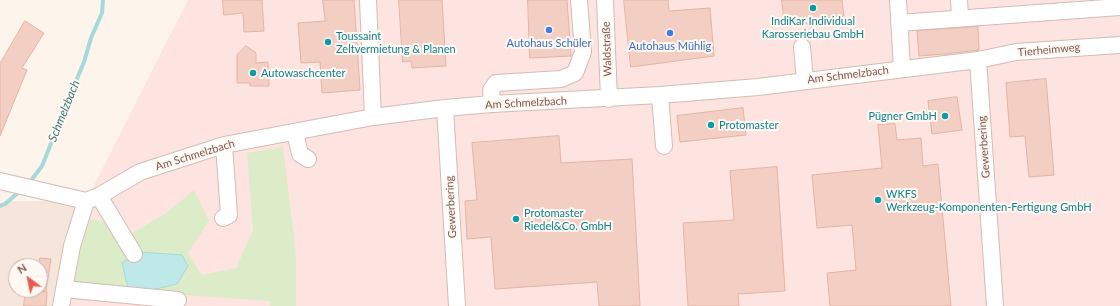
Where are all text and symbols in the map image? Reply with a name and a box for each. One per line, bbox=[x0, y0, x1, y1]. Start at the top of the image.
marker: IndiKar Individual Karosseriebau GmbH bbox=[808, 3, 818, 13]
place label: IndiKar Individual Karosseriebau GmbH bbox=[762, 14, 864, 40]
street label: Waldstraße bbox=[599, 21, 615, 77]
marker: Autohaus Schüler bbox=[544, 25, 554, 35]
marker: Autohaus Mühlig bbox=[665, 28, 675, 38]
place label: Toussaint Zeltvermietung & Planen bbox=[336, 29, 456, 55]
place label: Autohaus Schüler bbox=[507, 36, 591, 50]
marker: Toussaint Zeltvermietung & Planen bbox=[323, 37, 333, 47]
place label: Autohaus Mühlig bbox=[629, 39, 711, 53]
street label: Tierheimweg bbox=[1017, 41, 1081, 59]
street label: Am Schmelzbach bbox=[806, 63, 890, 87]
place label: Autowaschcenter bbox=[261, 66, 345, 80]
marker: Autowaschcenter bbox=[248, 68, 258, 78]
water label: Schmelzbach bbox=[45, 78, 83, 144]
street label: Am Schmelzbach bbox=[485, 94, 567, 112]
place label: Pügner GmbH bbox=[868, 109, 937, 123]
marker: Pügner GmbH bbox=[940, 111, 950, 121]
street label: Gewerbering bbox=[975, 115, 993, 179]
place label: Protomaster bbox=[719, 118, 779, 132]
marker: Protomaster bbox=[706, 120, 716, 130]
street label: Am Schmelzbach bbox=[154, 137, 236, 173]
street label: Gewerbering bbox=[443, 175, 459, 239]
place label: WKFS Werkzeug-Komponenten-Fertigung GmbH bbox=[886, 187, 1092, 213]
marker: WKFS Werkzeug-Komponenten-Fertigung GmbH bbox=[873, 195, 883, 205]
place label: Protomaster Riedel&Co. GmbH bbox=[524, 206, 612, 232]
marker: Protomaster Riedel&Co. GmbH bbox=[511, 214, 521, 224]
north arrow bbox=[8, 258, 48, 298]
text: N bbox=[15, 261, 29, 276]

